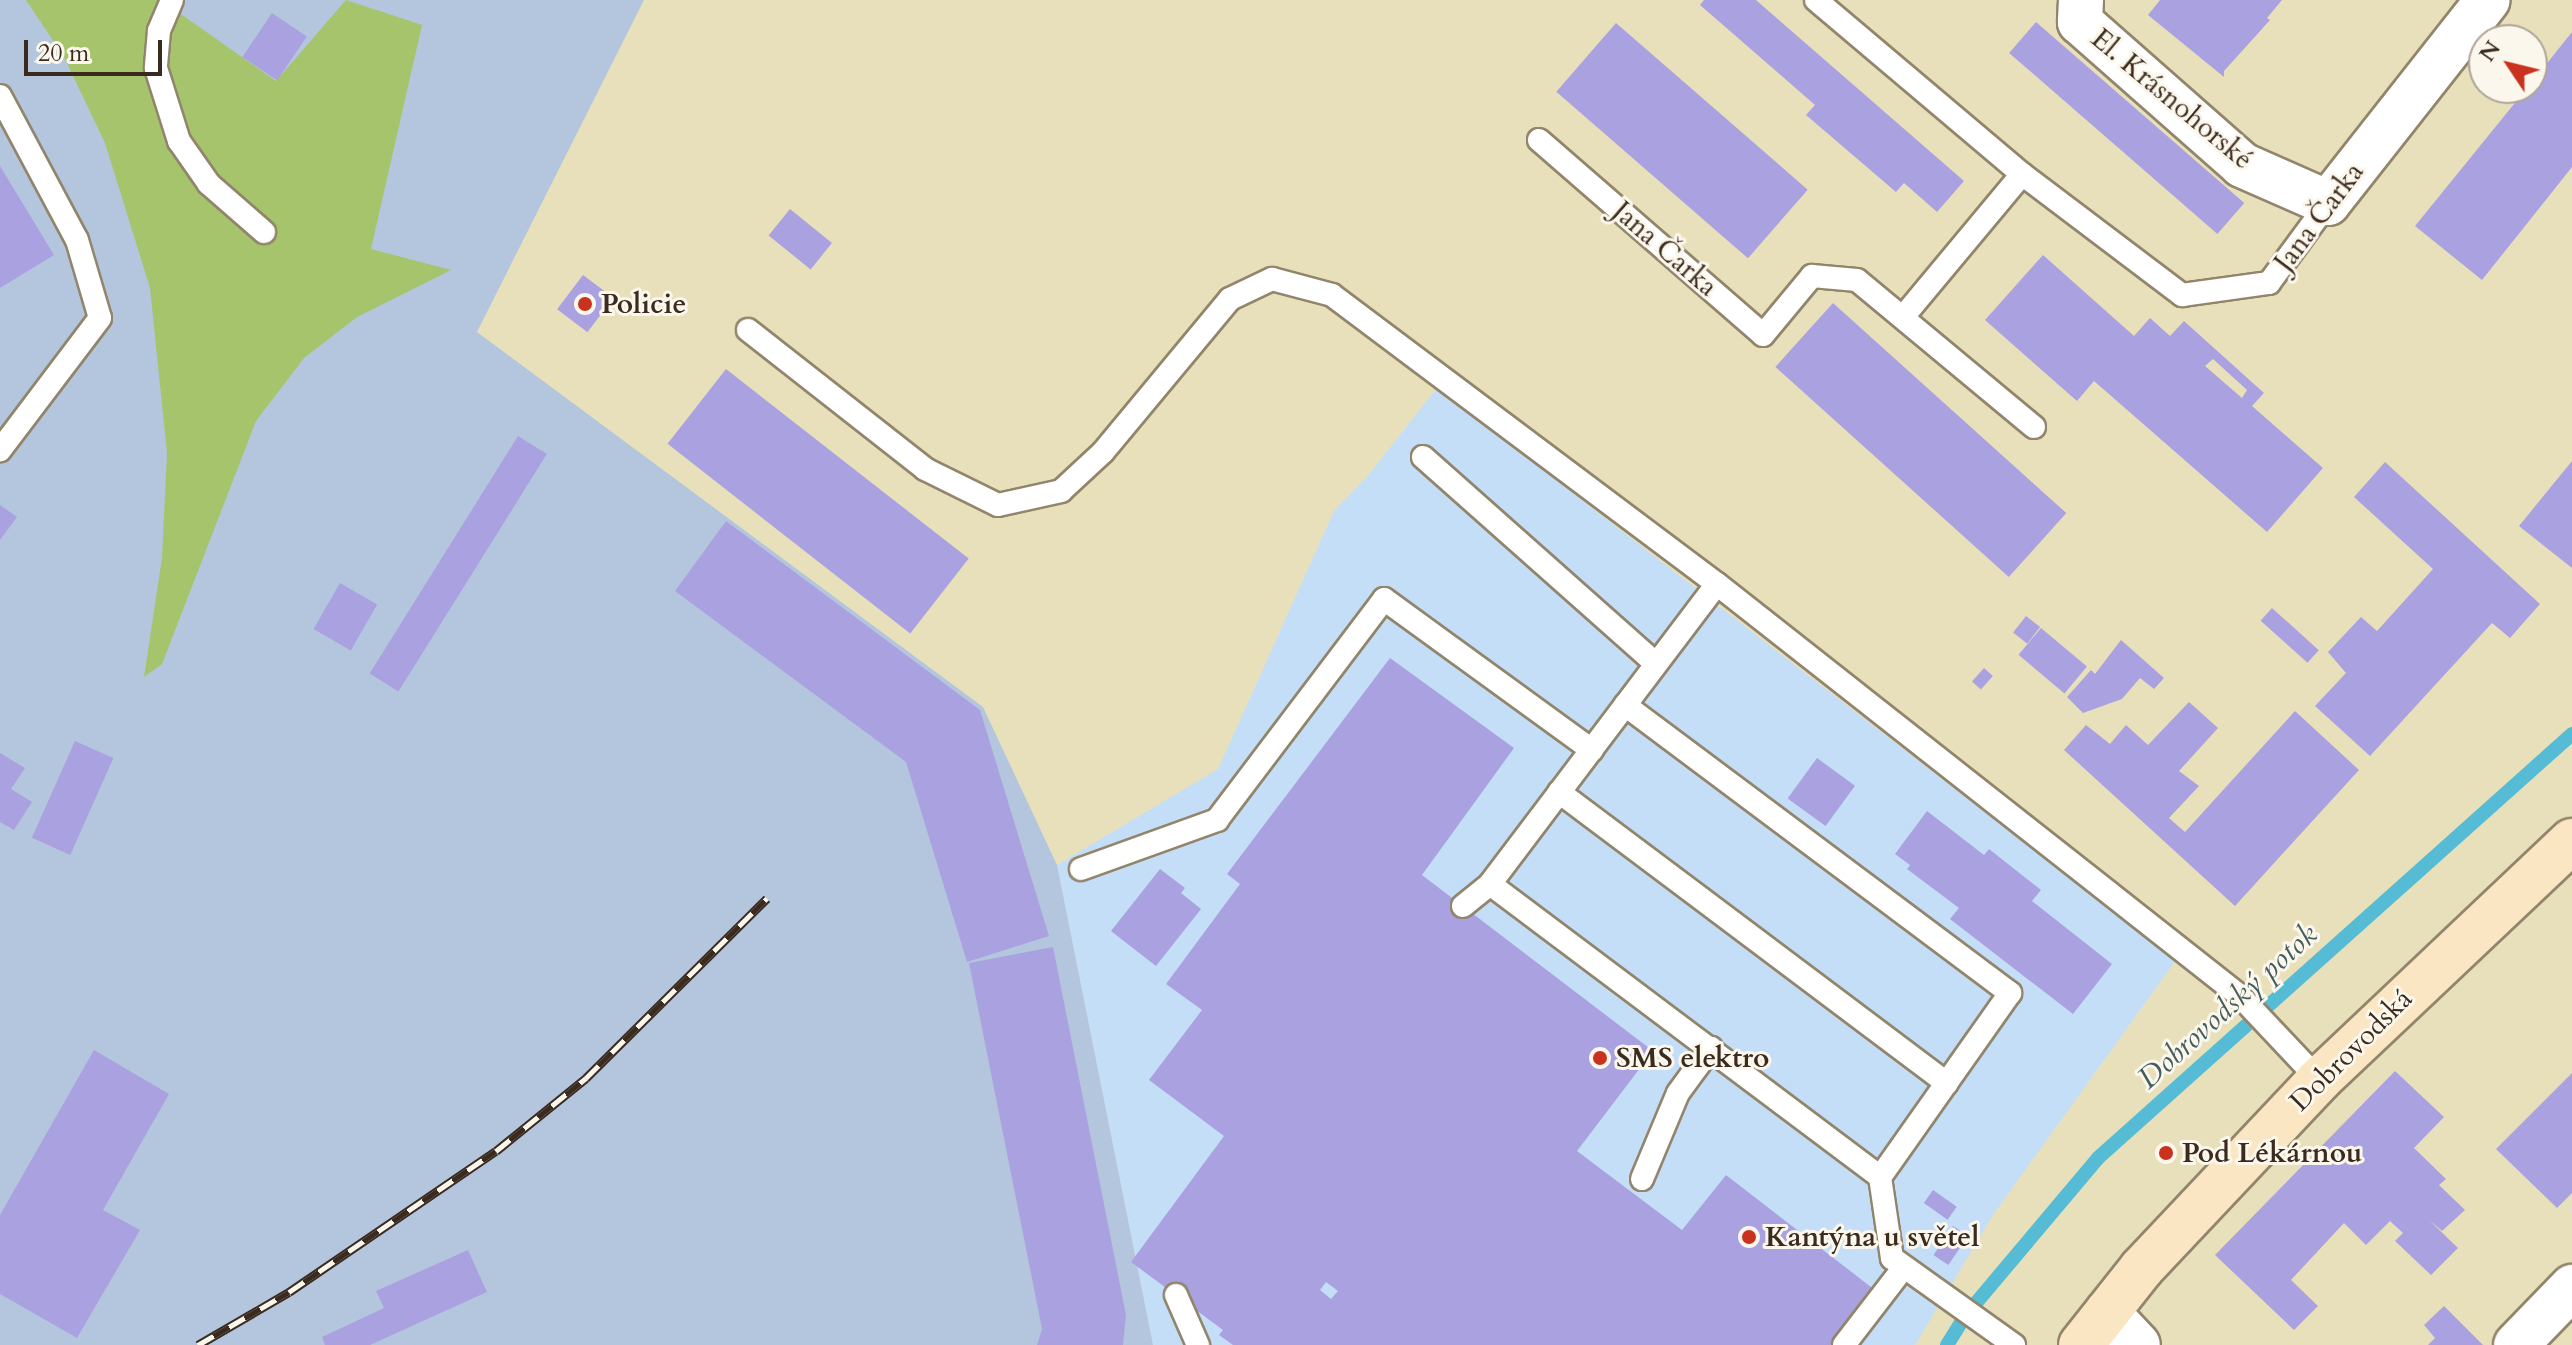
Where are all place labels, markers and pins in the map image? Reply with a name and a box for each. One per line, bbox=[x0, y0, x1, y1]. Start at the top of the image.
place label: Policie bbox=[601, 287, 686, 321]
marker: Policie bbox=[576, 295, 594, 313]
place label: SMS elektro bbox=[1616, 1041, 1769, 1075]
marker: SMS elektro bbox=[1591, 1049, 1609, 1067]
place label: Pod Lékárnou bbox=[2182, 1136, 2363, 1170]
marker: Pod Lékárnou bbox=[2157, 1144, 2175, 1162]
place label: Kantýna u světel bbox=[1765, 1220, 1979, 1254]
marker: Kantýna u světel bbox=[1740, 1228, 1758, 1246]

